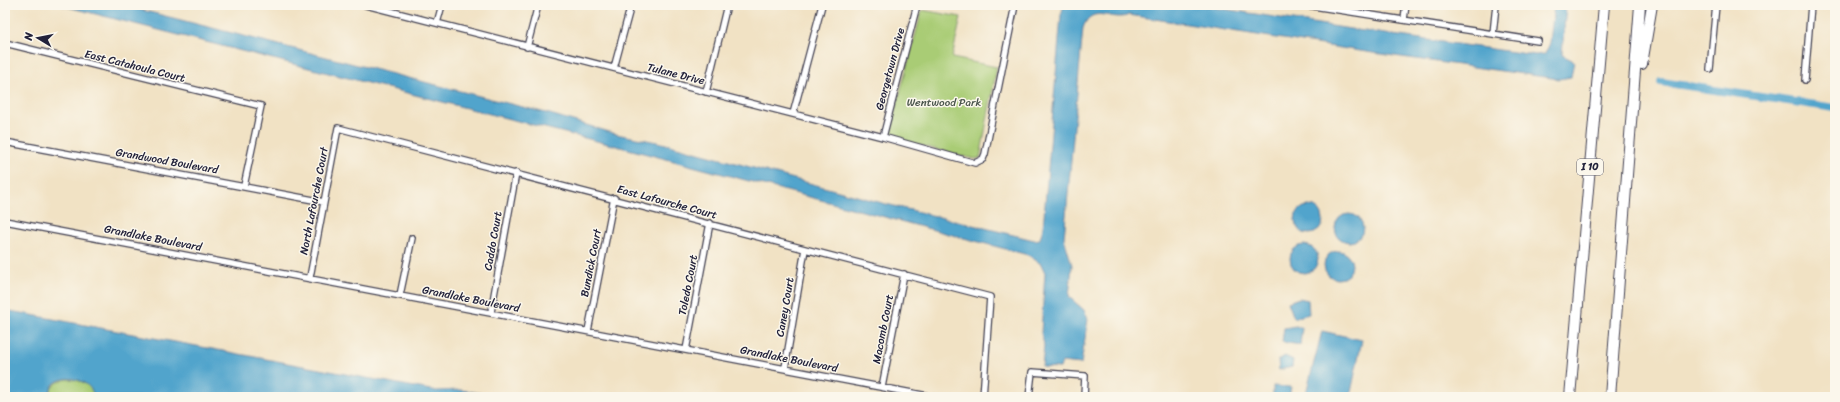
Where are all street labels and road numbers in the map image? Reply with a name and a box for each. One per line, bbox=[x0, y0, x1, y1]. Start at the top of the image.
street label: Georgetown Drive bbox=[870, 25, 910, 112]
street label: East Catahoula Court bbox=[83, 44, 188, 88]
street label: Tulane Drive bbox=[645, 58, 707, 90]
street label: Grandwood Boulevard bbox=[114, 143, 221, 180]
street label: North Lafourche Court bbox=[294, 145, 334, 257]
road number: I 10 bbox=[1577, 159, 1603, 175]
street label: East Lafourche Court bbox=[615, 180, 719, 225]
street label: Caddo Court bbox=[478, 210, 508, 272]
street label: Grandlake Boulevard bbox=[103, 219, 205, 257]
street label: Bundick Court bbox=[575, 227, 607, 299]
street label: Toledo Court bbox=[673, 253, 703, 317]
street label: Caney Court bbox=[770, 276, 800, 338]
street label: Grandlake Boulevard bbox=[421, 280, 523, 318]
street label: Macomb Court bbox=[867, 293, 899, 365]
street label: Grandlake Boulevard bbox=[739, 340, 841, 378]

